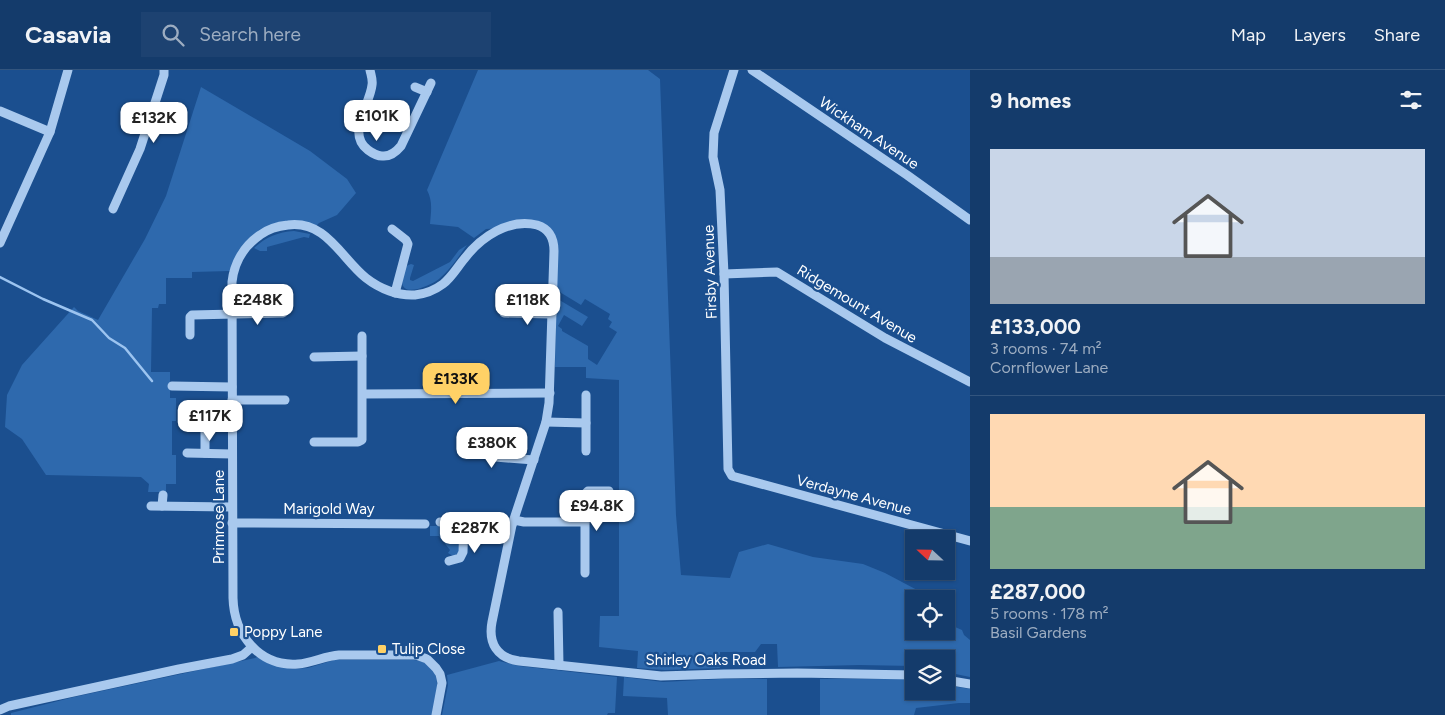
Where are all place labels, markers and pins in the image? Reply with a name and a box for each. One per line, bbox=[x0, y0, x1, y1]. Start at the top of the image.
pin: £101K bbox=[342, 100, 412, 142]
pin: £132K bbox=[119, 102, 189, 144]
pin: £248K bbox=[223, 284, 293, 326]
pin: £118K bbox=[493, 284, 563, 326]
pin: £133K bbox=[421, 362, 491, 405]
pin: £117K bbox=[175, 400, 245, 442]
pin: £380K bbox=[457, 426, 527, 469]
pin: £94.8K bbox=[556, 490, 638, 532]
pin: £287K bbox=[440, 512, 510, 554]
place label: Poppy Lane bbox=[244, 623, 322, 641]
marker: Poppy Lane bbox=[228, 626, 240, 638]
place label: Tulip Close bbox=[392, 640, 465, 658]
marker: Tulip Close bbox=[376, 643, 388, 655]

